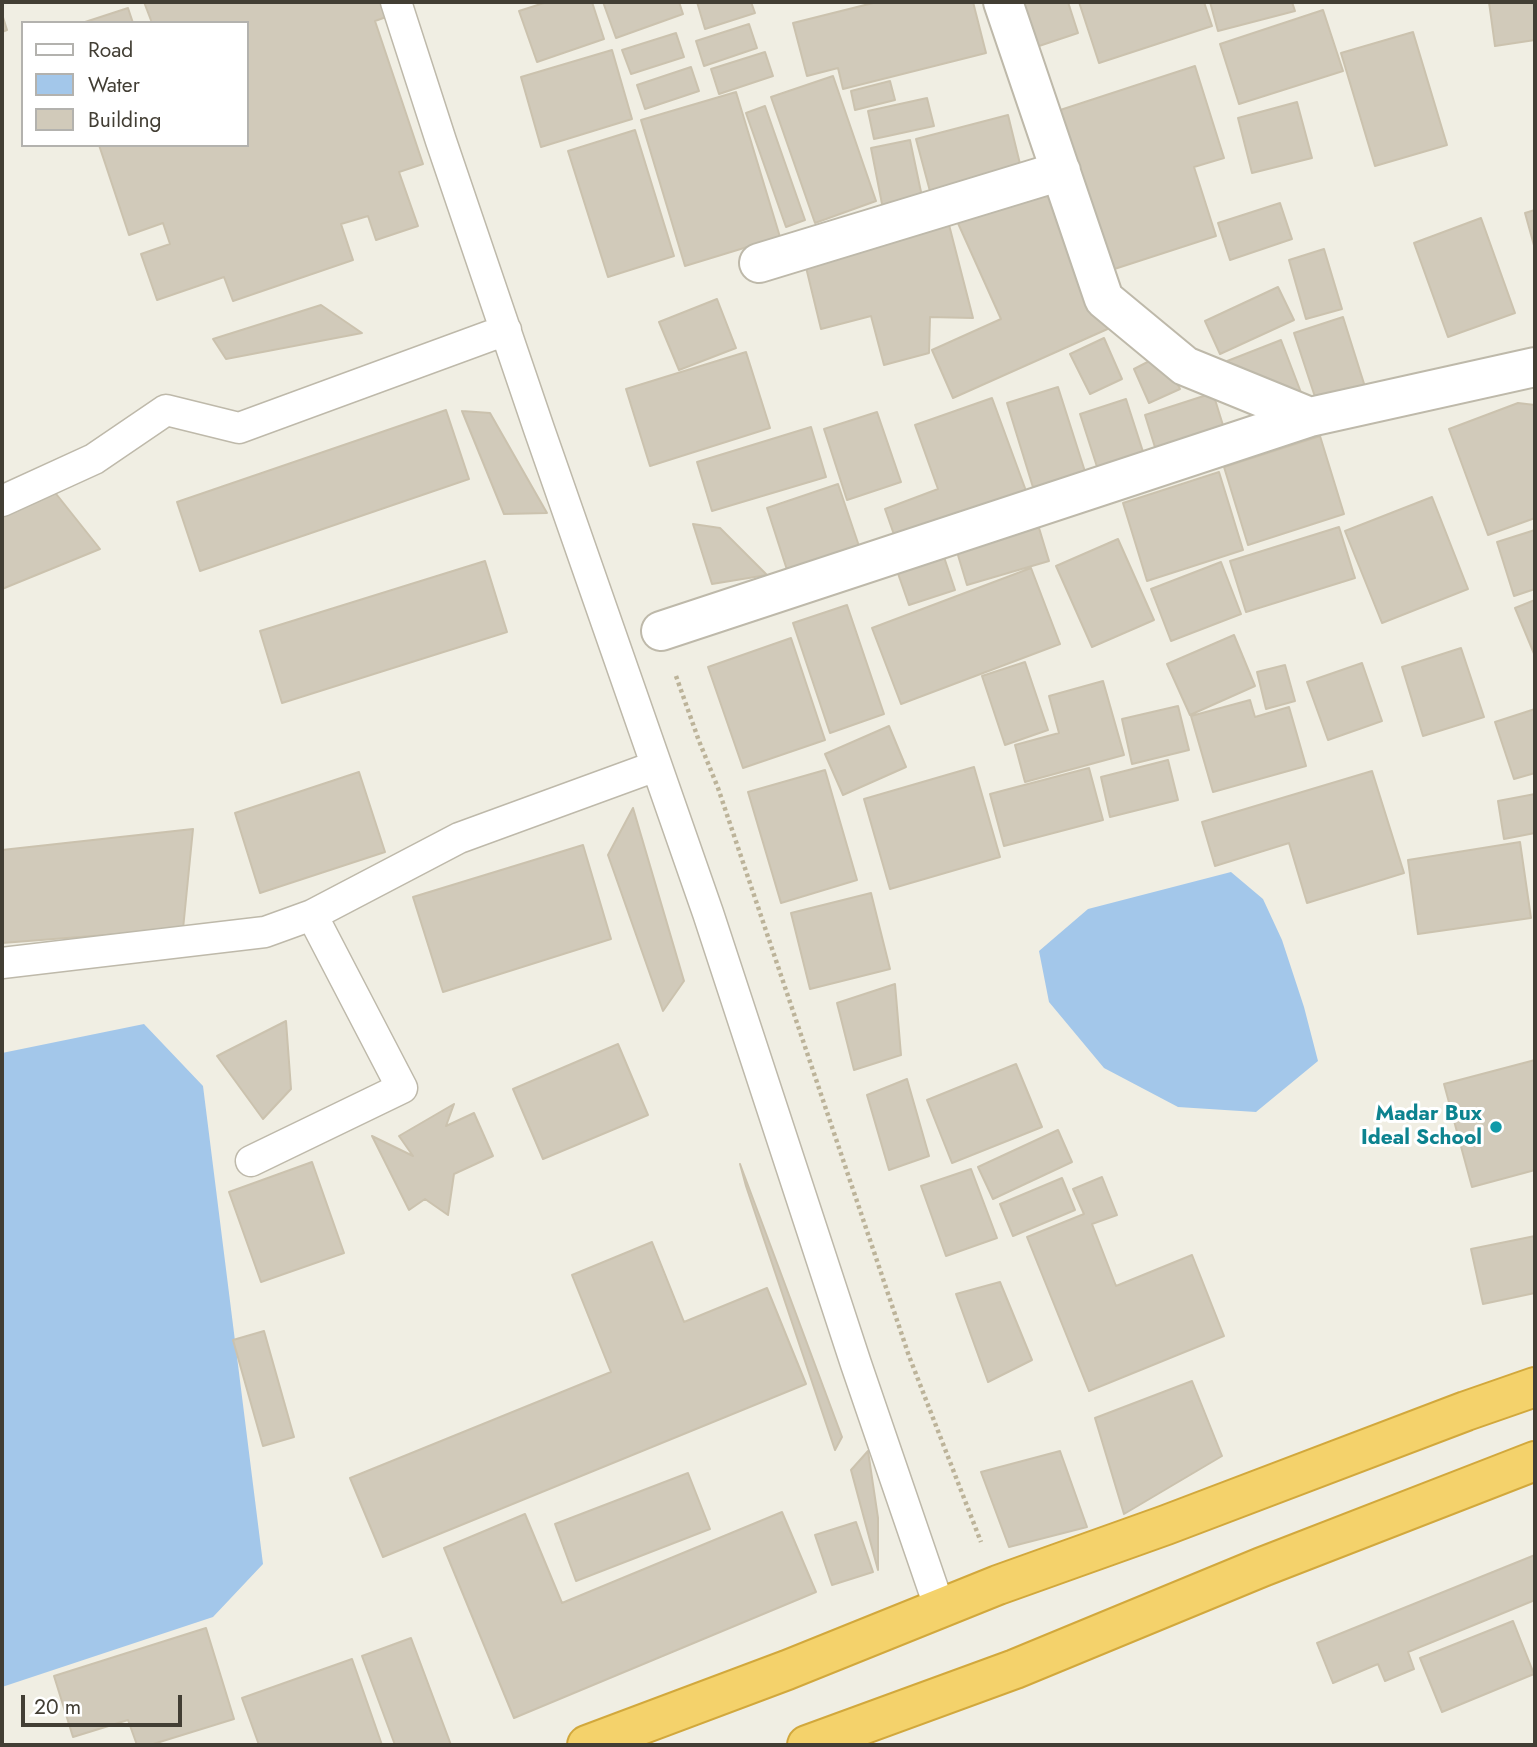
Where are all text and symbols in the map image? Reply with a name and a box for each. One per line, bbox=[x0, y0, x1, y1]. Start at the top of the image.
legend bbox=[21, 21, 248, 147]
text: Road bbox=[88, 35, 133, 65]
text: Water bbox=[88, 70, 140, 100]
text: Building bbox=[88, 105, 161, 135]
place label: Madar Bux Ideal School bbox=[1361, 1102, 1482, 1152]
marker: Madar Bux Ideal School bbox=[1488, 1119, 1504, 1135]
scale bar bbox=[24, 1680, 186, 1724]
text: 20 m bbox=[34, 1692, 81, 1722]

